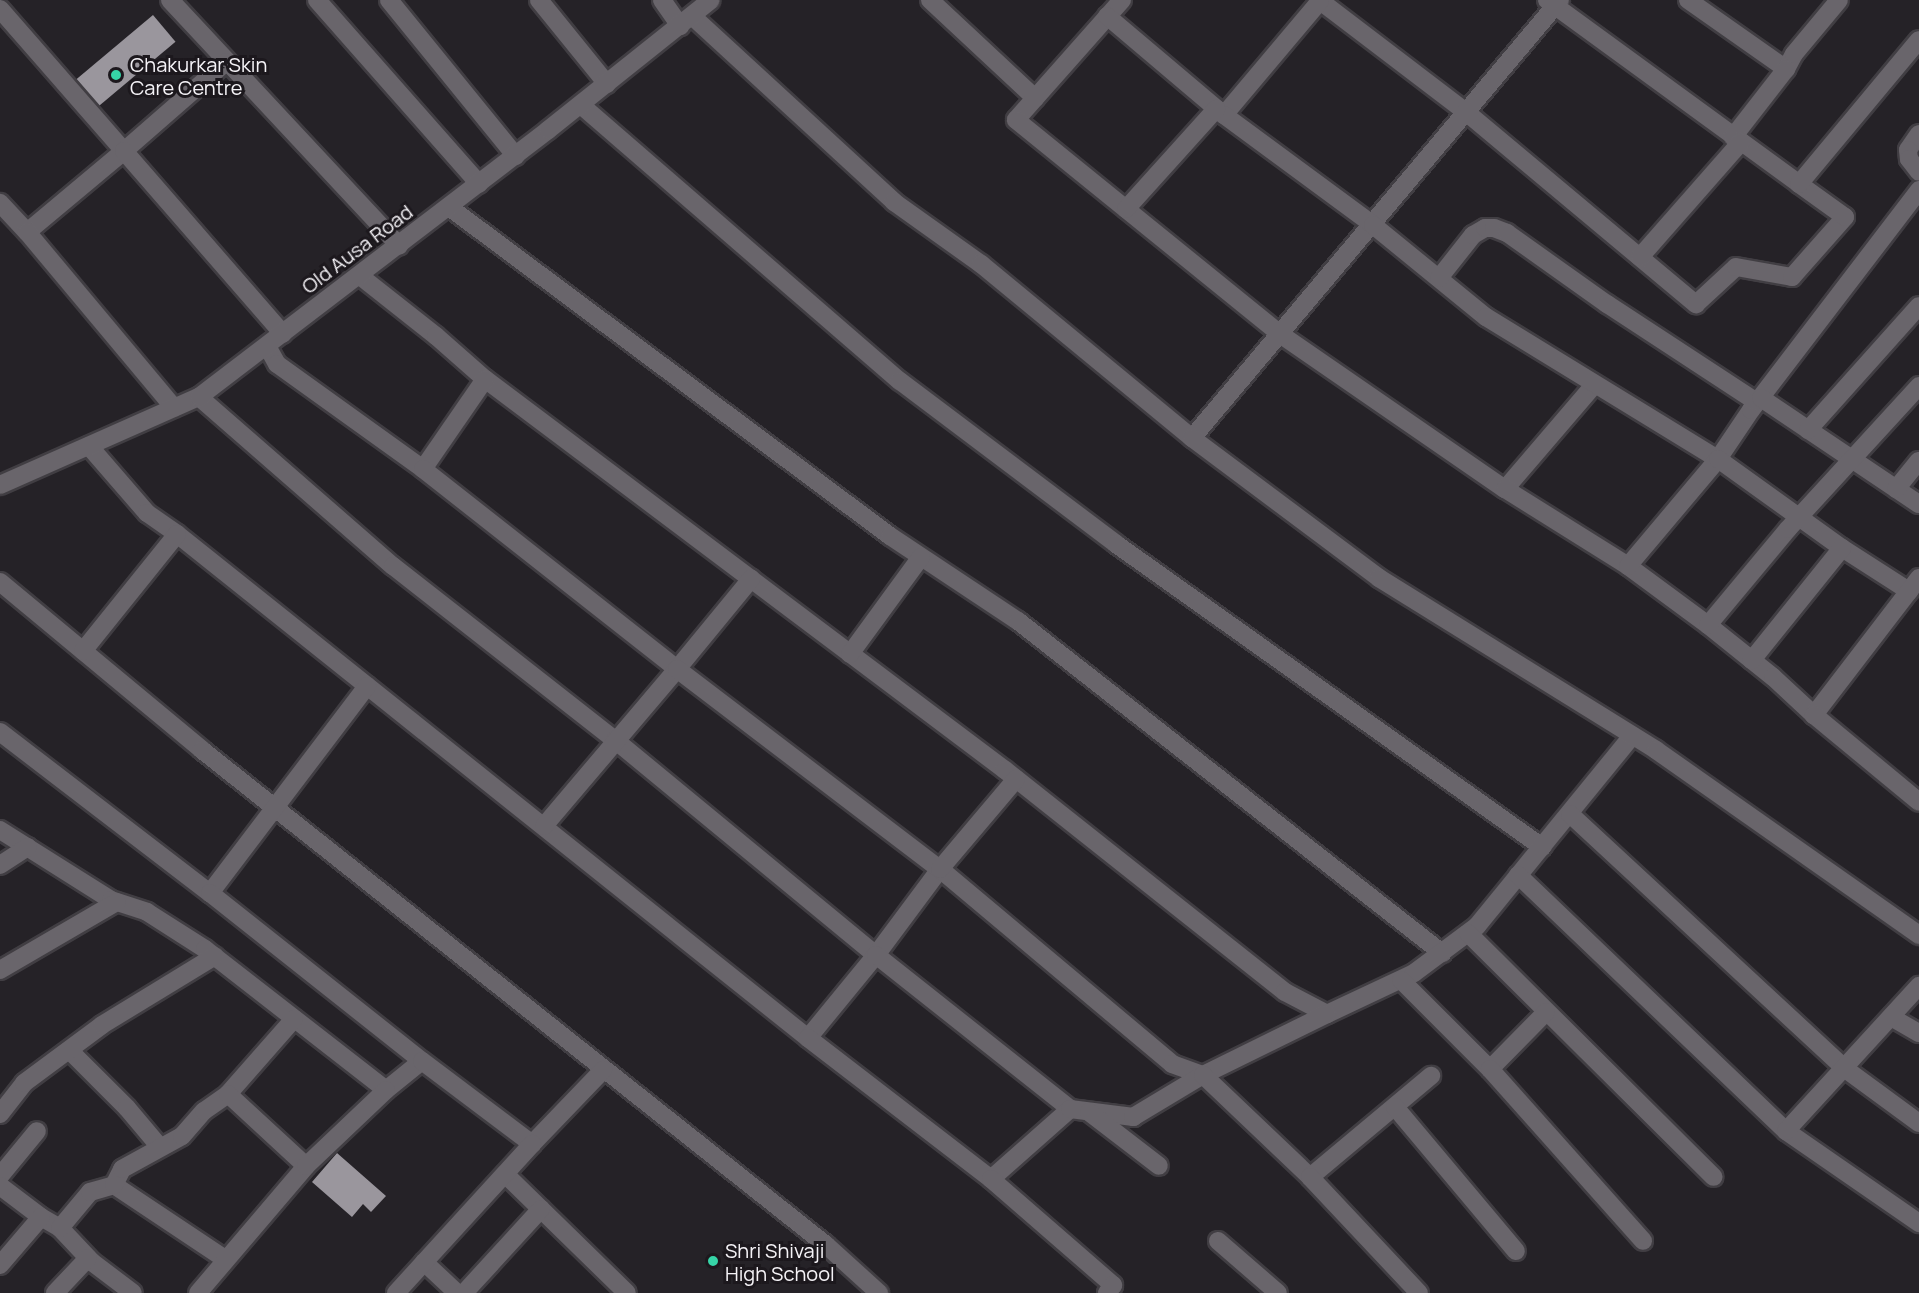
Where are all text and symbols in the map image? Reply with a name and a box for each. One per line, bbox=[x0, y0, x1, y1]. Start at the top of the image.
place label: Chakurkar Skin Care Centre bbox=[130, 52, 267, 99]
marker: Chakurkar Skin Care Centre bbox=[107, 66, 125, 84]
street label: Old Ausa Road bbox=[297, 200, 417, 298]
place label: Shri Shivaji High School bbox=[725, 1238, 835, 1285]
marker: Shri Shivaji High School bbox=[706, 1254, 720, 1268]

